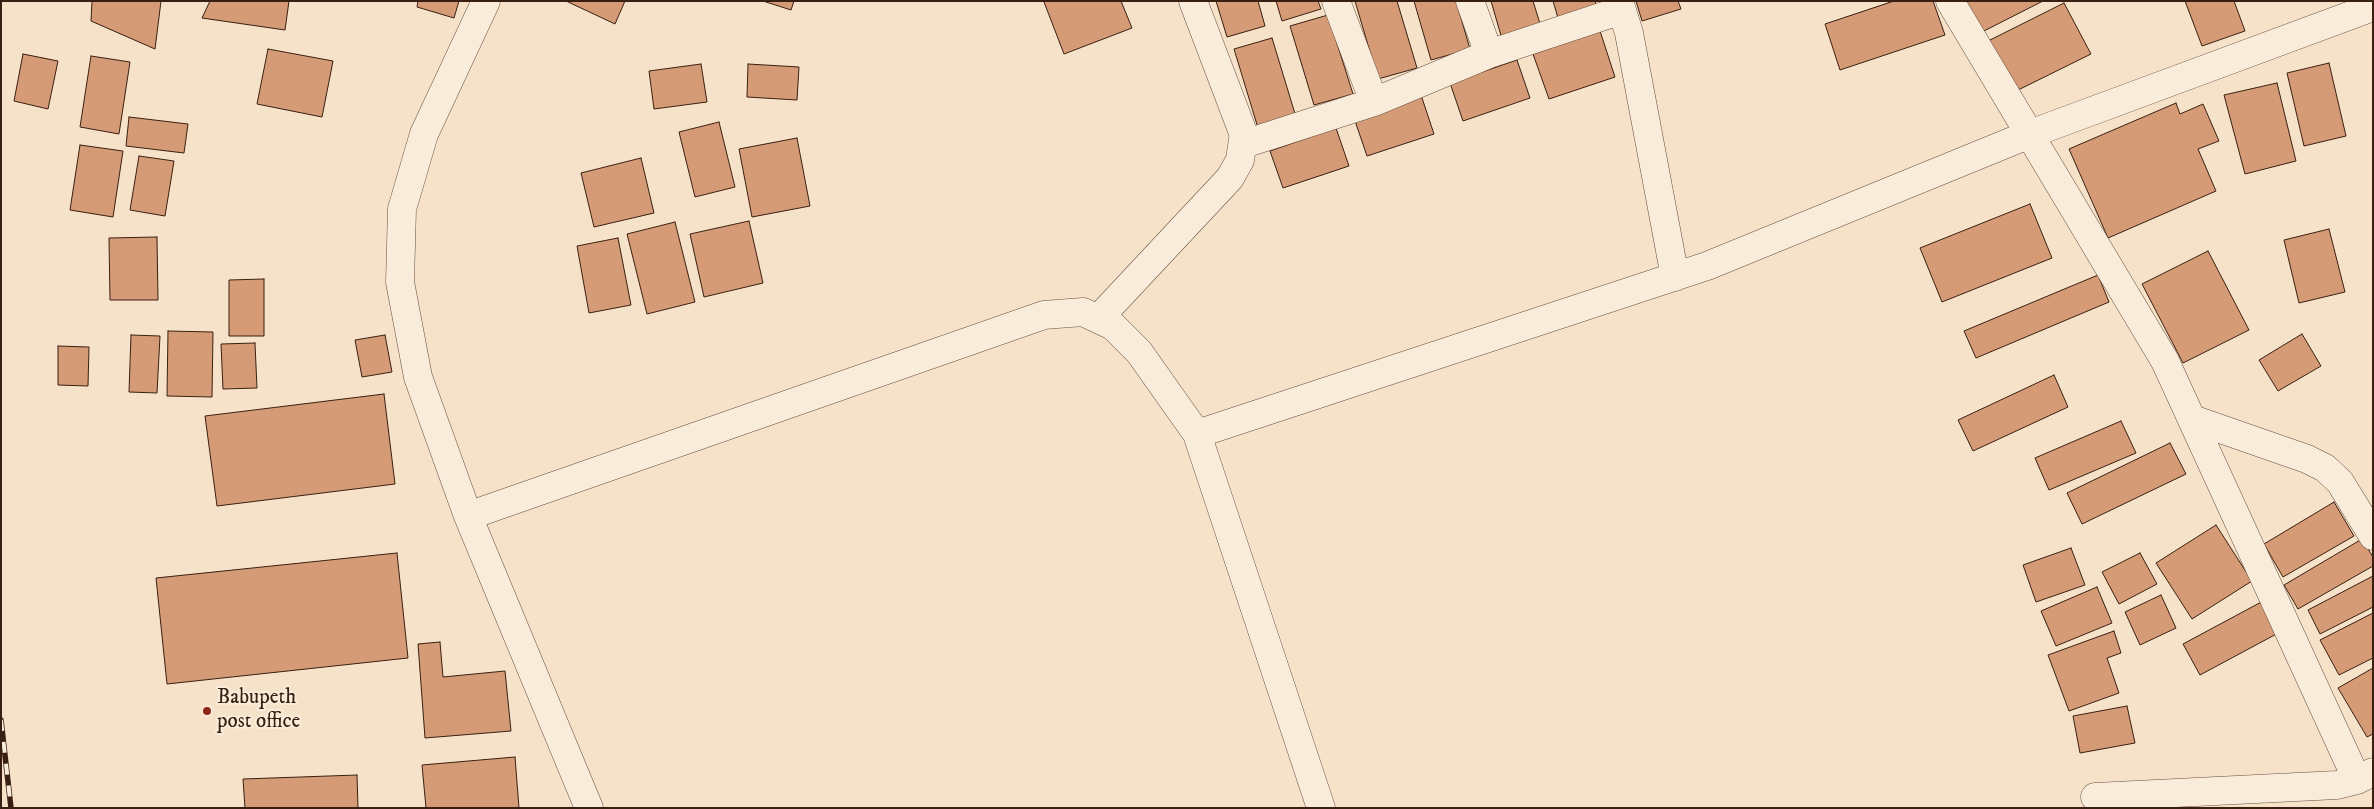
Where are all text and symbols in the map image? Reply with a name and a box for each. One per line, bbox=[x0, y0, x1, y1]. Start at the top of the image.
place label: Babupeth post office bbox=[217, 686, 300, 736]
marker: Babupeth post office bbox=[201, 705, 213, 717]

